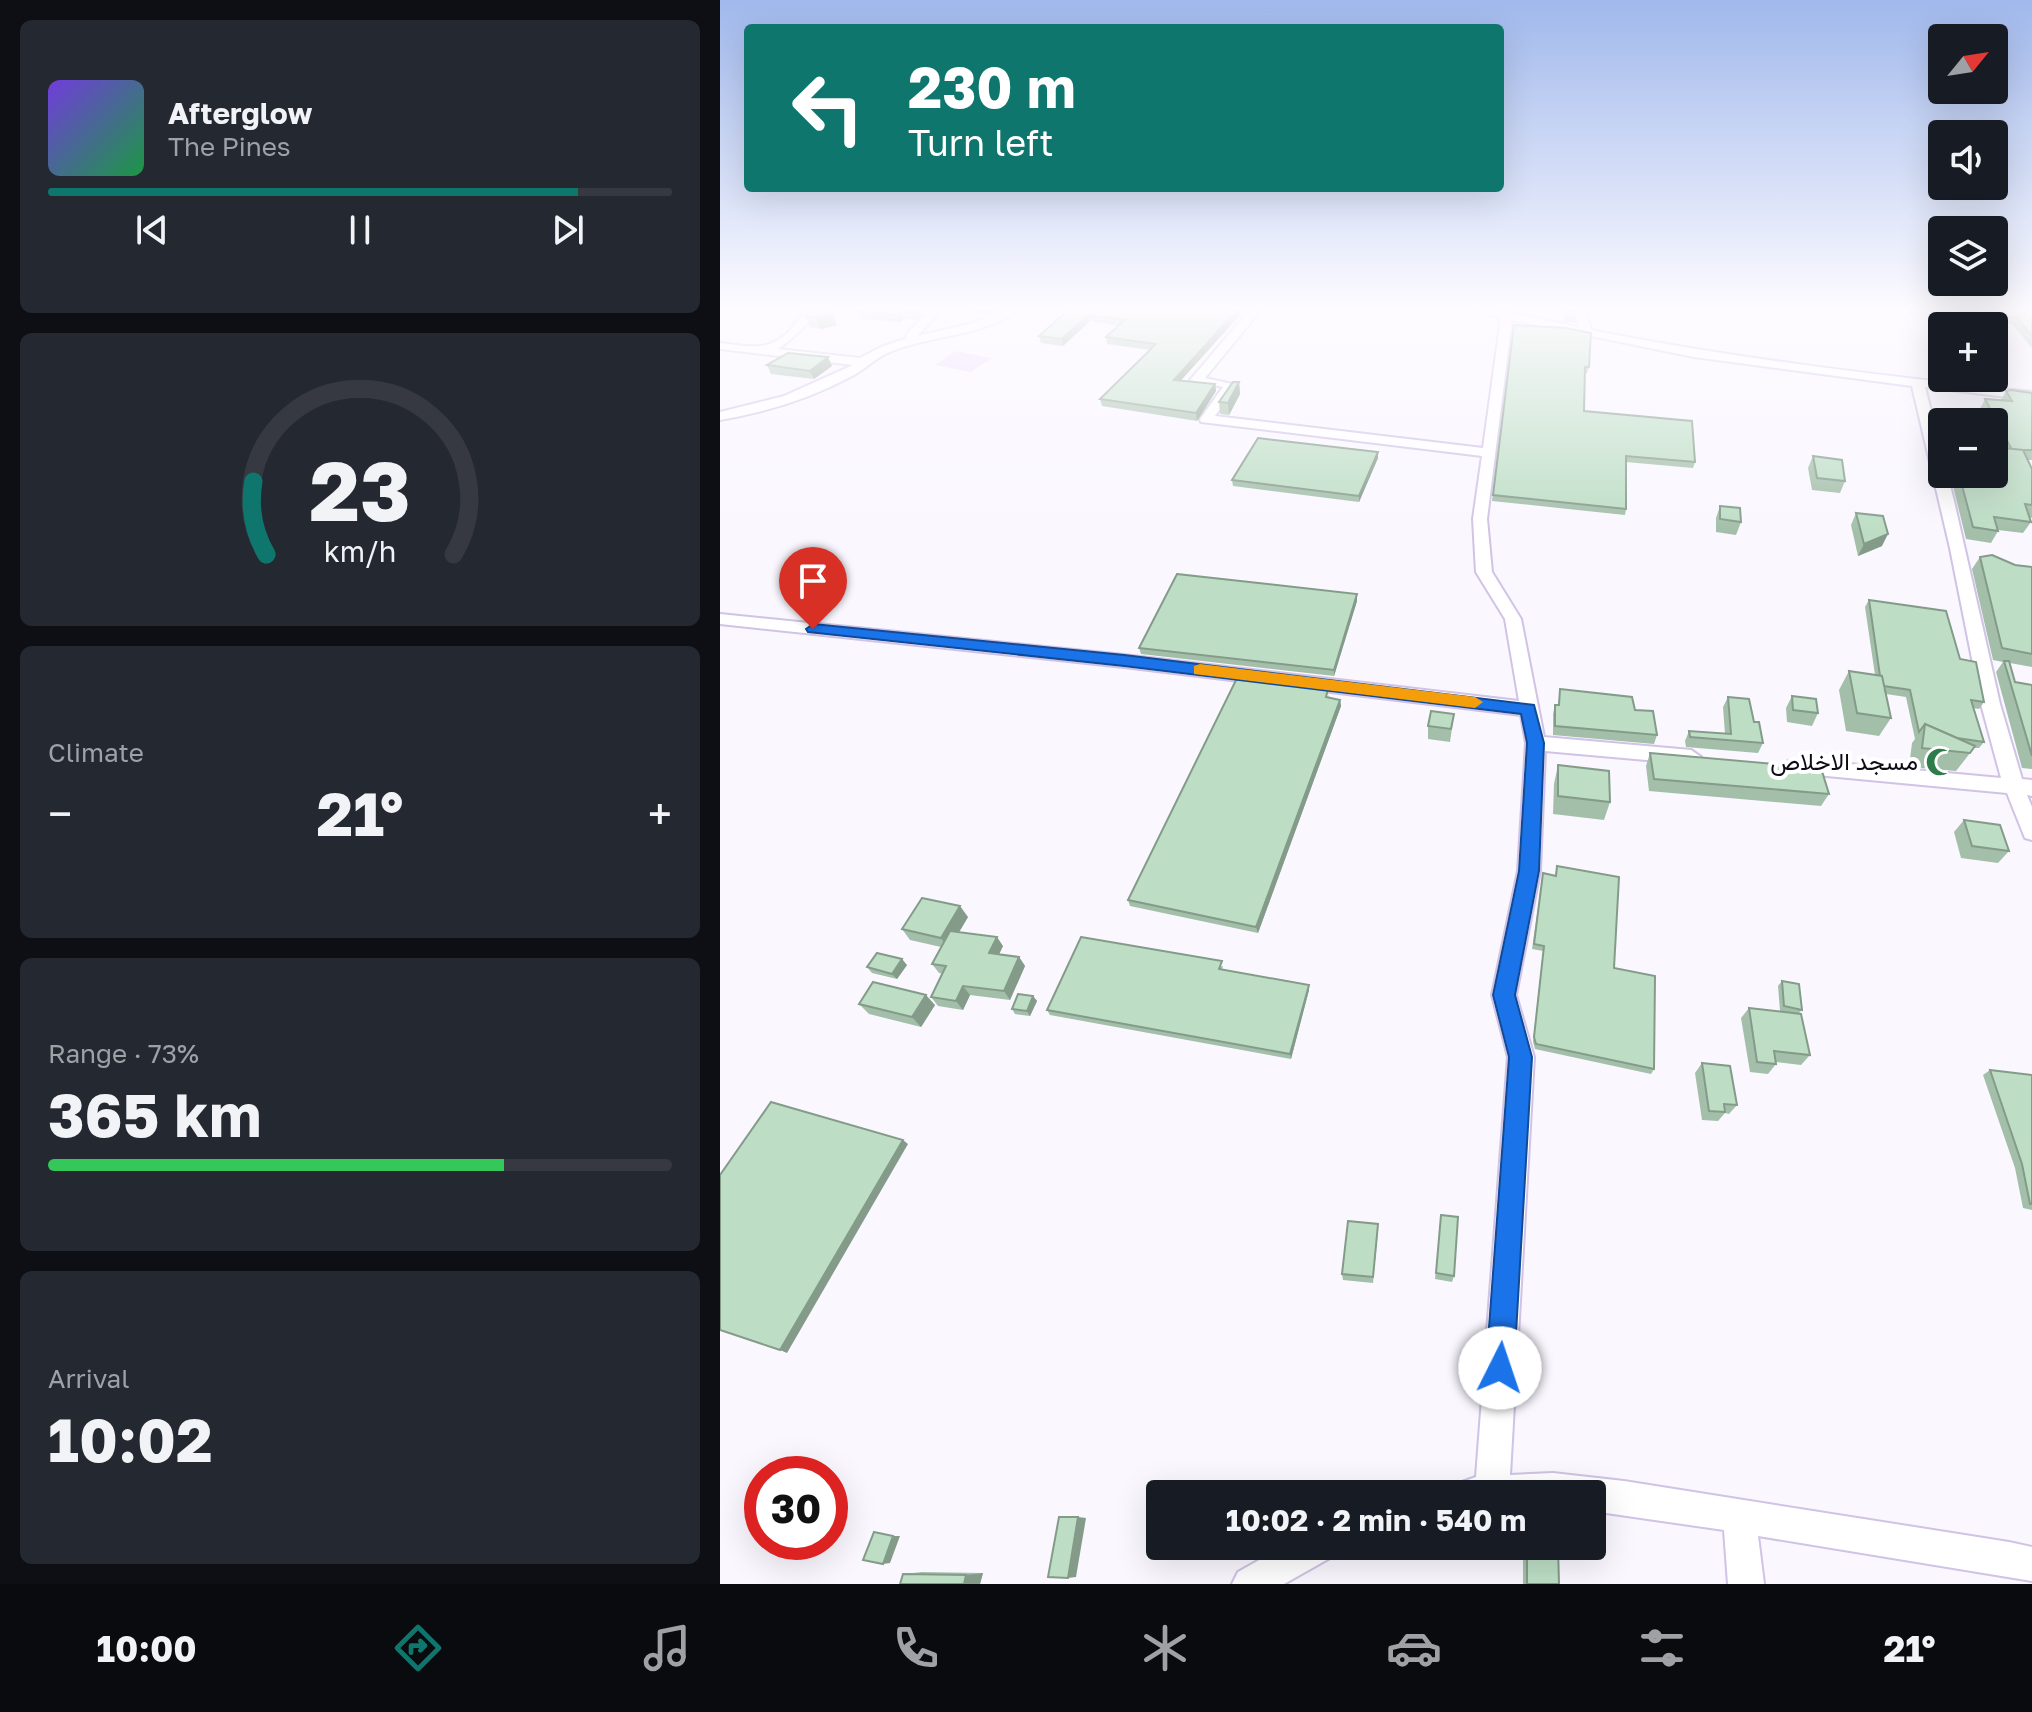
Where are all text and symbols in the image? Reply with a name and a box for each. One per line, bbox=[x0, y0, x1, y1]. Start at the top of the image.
north arrow bbox=[1928, 24, 2008, 104]
map controls bbox=[1928, 24, 2008, 488]
text: 230 m bbox=[908, 53, 1076, 120]
icon: left bbox=[776, 56, 880, 160]
text: Afterglow bbox=[168, 95, 312, 131]
button: sound bbox=[1928, 120, 2008, 200]
text: Turn left bbox=[908, 121, 1054, 164]
text: The Pines bbox=[168, 131, 291, 162]
icon: previous bbox=[130, 208, 174, 252]
icon: pause bbox=[338, 208, 382, 252]
icon: next bbox=[546, 208, 590, 252]
button: layers bbox=[1928, 216, 2008, 296]
button: + bbox=[1928, 312, 2008, 392]
button: − bbox=[1928, 408, 2008, 488]
text: 23 bbox=[309, 439, 411, 539]
text: km/h bbox=[324, 534, 396, 568]
pin bbox=[779, 547, 847, 629]
icon: arrive bbox=[791, 559, 835, 603]
text: Climate bbox=[48, 737, 144, 768]
place label: مسجد الاخلاص bbox=[1770, 746, 1918, 776]
mosque icon: مسجد الاخلاص bbox=[1925, 747, 1955, 777]
text: 21° bbox=[317, 777, 403, 849]
text: − bbox=[48, 787, 72, 840]
text: + bbox=[648, 787, 672, 840]
text: Range · 73% bbox=[48, 1038, 199, 1069]
text: 365 km bbox=[48, 1078, 262, 1150]
position arrow bbox=[1458, 1326, 1542, 1410]
text: Arrival bbox=[48, 1363, 129, 1394]
text: 10:02 bbox=[48, 1403, 213, 1475]
speed limit sign: 30 bbox=[744, 1456, 848, 1560]
text: 10:02 · 2 min · 540 m bbox=[1226, 1502, 1526, 1538]
icon: directions bbox=[390, 1620, 446, 1676]
icon: music bbox=[639, 1620, 695, 1676]
icon: phone bbox=[888, 1620, 944, 1676]
icon: climate bbox=[1137, 1620, 1193, 1676]
icon: car bbox=[1386, 1620, 1442, 1676]
icon: filters bbox=[1634, 1620, 1690, 1676]
text: 10:00 bbox=[96, 1627, 197, 1670]
text: 21° bbox=[1883, 1627, 1936, 1670]

